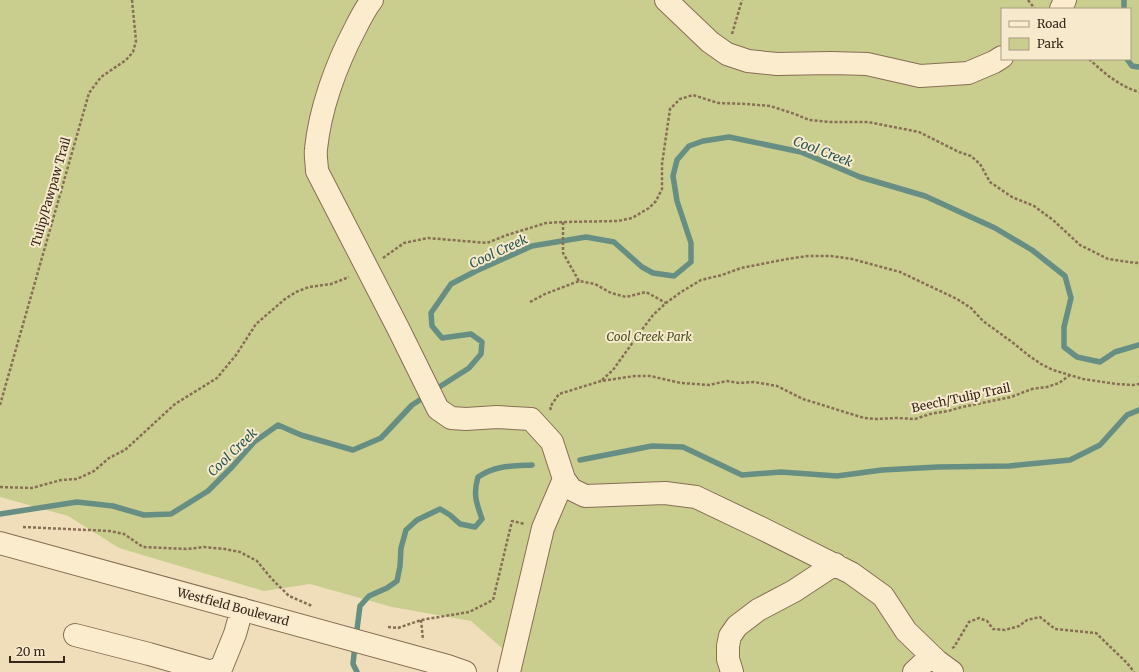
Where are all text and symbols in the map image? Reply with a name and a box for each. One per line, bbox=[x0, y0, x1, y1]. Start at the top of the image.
legend bbox=[1001, 8, 1131, 60]
text: Road bbox=[1037, 16, 1066, 31]
text: Park bbox=[1037, 36, 1064, 51]
water label: Cool Creek bbox=[791, 132, 855, 171]
street label: Tulip/Pawpaw Trail bbox=[28, 135, 73, 248]
water label: Cool Creek bbox=[466, 231, 530, 272]
park label: Cool Creek Park bbox=[606, 329, 692, 344]
street label: Beech/Tulip Trail bbox=[910, 380, 1012, 415]
water label: Cool Creek bbox=[204, 425, 261, 480]
street label: Westfield Boulevard bbox=[174, 584, 291, 629]
scale bar bbox=[10, 638, 64, 664]
text: 20 m bbox=[16, 644, 45, 659]

